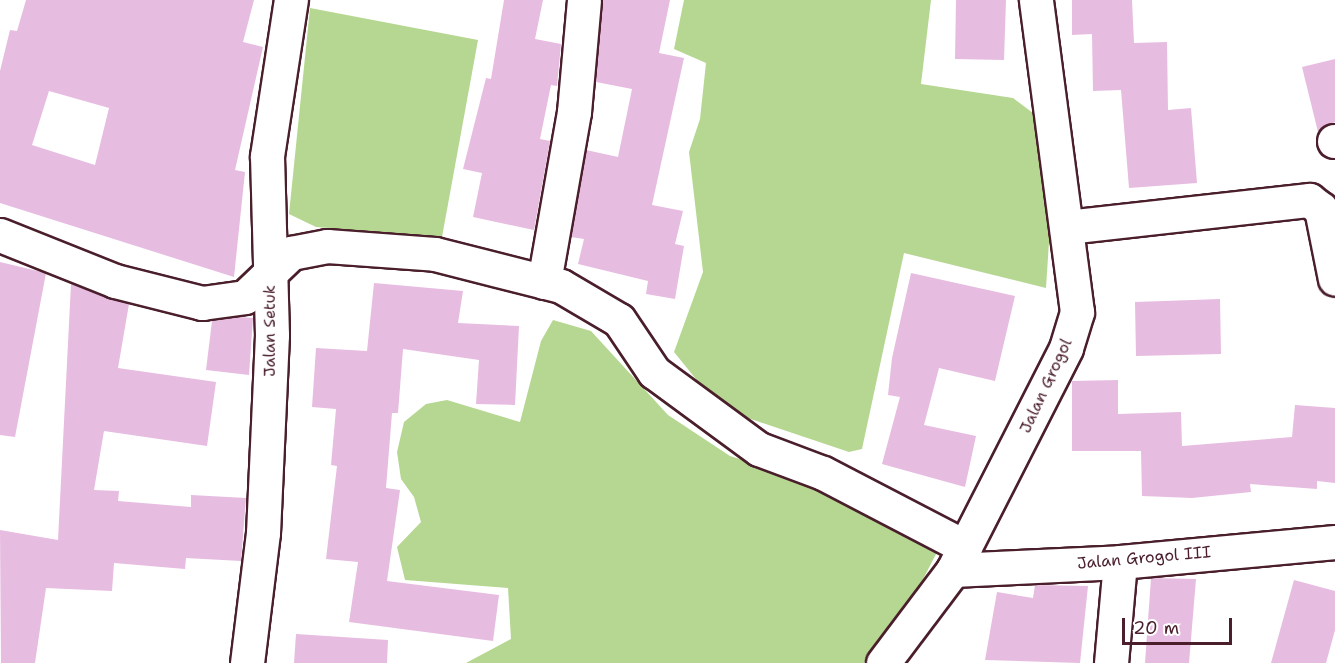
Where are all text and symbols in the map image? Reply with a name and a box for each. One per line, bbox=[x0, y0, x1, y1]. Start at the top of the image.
street label: Jalan Setuk bbox=[260, 285, 280, 377]
street label: Jalan Grogol bbox=[1016, 336, 1076, 436]
street label: Jalan Grogol III bbox=[1076, 543, 1212, 573]
scale bar bbox=[1125, 606, 1234, 644]
text: 20 m bbox=[1133, 616, 1179, 640]

